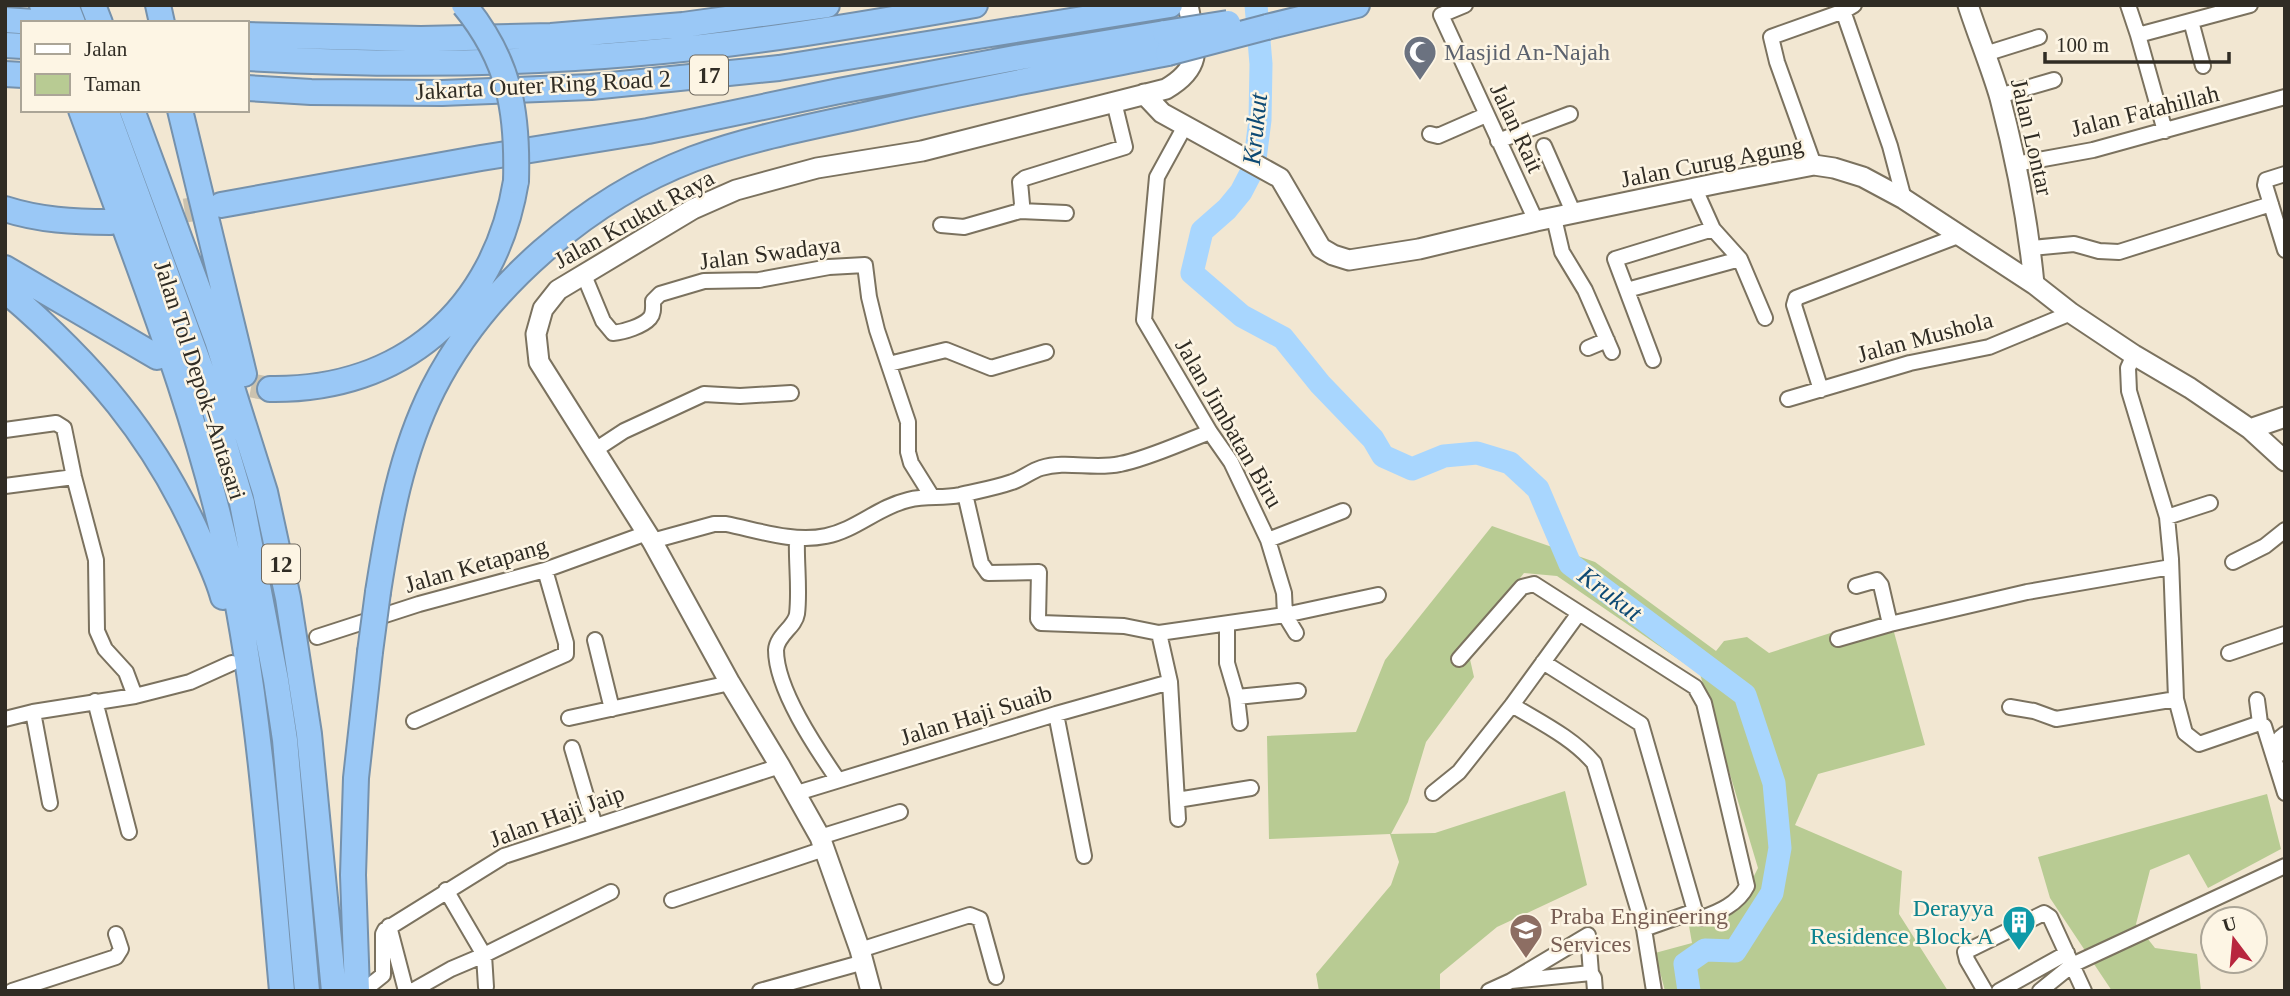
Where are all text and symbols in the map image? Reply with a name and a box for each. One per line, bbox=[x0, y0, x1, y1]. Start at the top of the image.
legend bbox=[21, 21, 248, 112]
scale bar bbox=[2045, 21, 2229, 65]
mosque icon: Masjid An-Najah bbox=[1401, 33, 1439, 82]
text: 100 m bbox=[2056, 33, 2109, 57]
text: Jalan bbox=[84, 37, 128, 61]
place label: Masjid An-Najah bbox=[1444, 39, 1610, 65]
road number: 17 bbox=[690, 55, 728, 94]
street label: Jakarta Outer Ring Road 2 bbox=[415, 65, 671, 105]
text: Taman bbox=[84, 72, 141, 96]
street label: Jalan Lontar bbox=[2006, 76, 2058, 198]
street label: Jalan Rait bbox=[1485, 79, 1549, 177]
street label: Jalan Fatahillah bbox=[2068, 80, 2222, 142]
water label: Krukut bbox=[1237, 91, 1273, 167]
street label: Jalan Curug Agung bbox=[1619, 132, 1805, 192]
street label: Jalan Krukut Raya bbox=[550, 164, 719, 274]
street label: Jalan Swadaya bbox=[698, 231, 842, 275]
street label: Jalan Tol Depok–Antasari bbox=[149, 257, 251, 503]
street label: Jalan Mushola bbox=[1854, 306, 1996, 368]
street label: Jalan Jimbatan Biru bbox=[1170, 334, 1288, 512]
street label: Jalan Ketapang bbox=[402, 532, 550, 598]
road number: 12 bbox=[262, 544, 300, 584]
water label: Krukut bbox=[1572, 560, 1648, 628]
street label: Jalan Haji Suaib bbox=[897, 680, 1055, 750]
street label: Jalan Haji Jaip bbox=[486, 780, 628, 852]
place label: Derayya Residence Block A bbox=[1810, 895, 1995, 949]
place label: Praba Engineering Services bbox=[1550, 903, 1728, 957]
building icon: Derayya Residence Block A bbox=[2000, 903, 2038, 952]
north arrow bbox=[2199, 905, 2269, 975]
school or university icon: Praba Engineering Services bbox=[1507, 911, 1545, 960]
text: U bbox=[2220, 912, 2239, 936]

